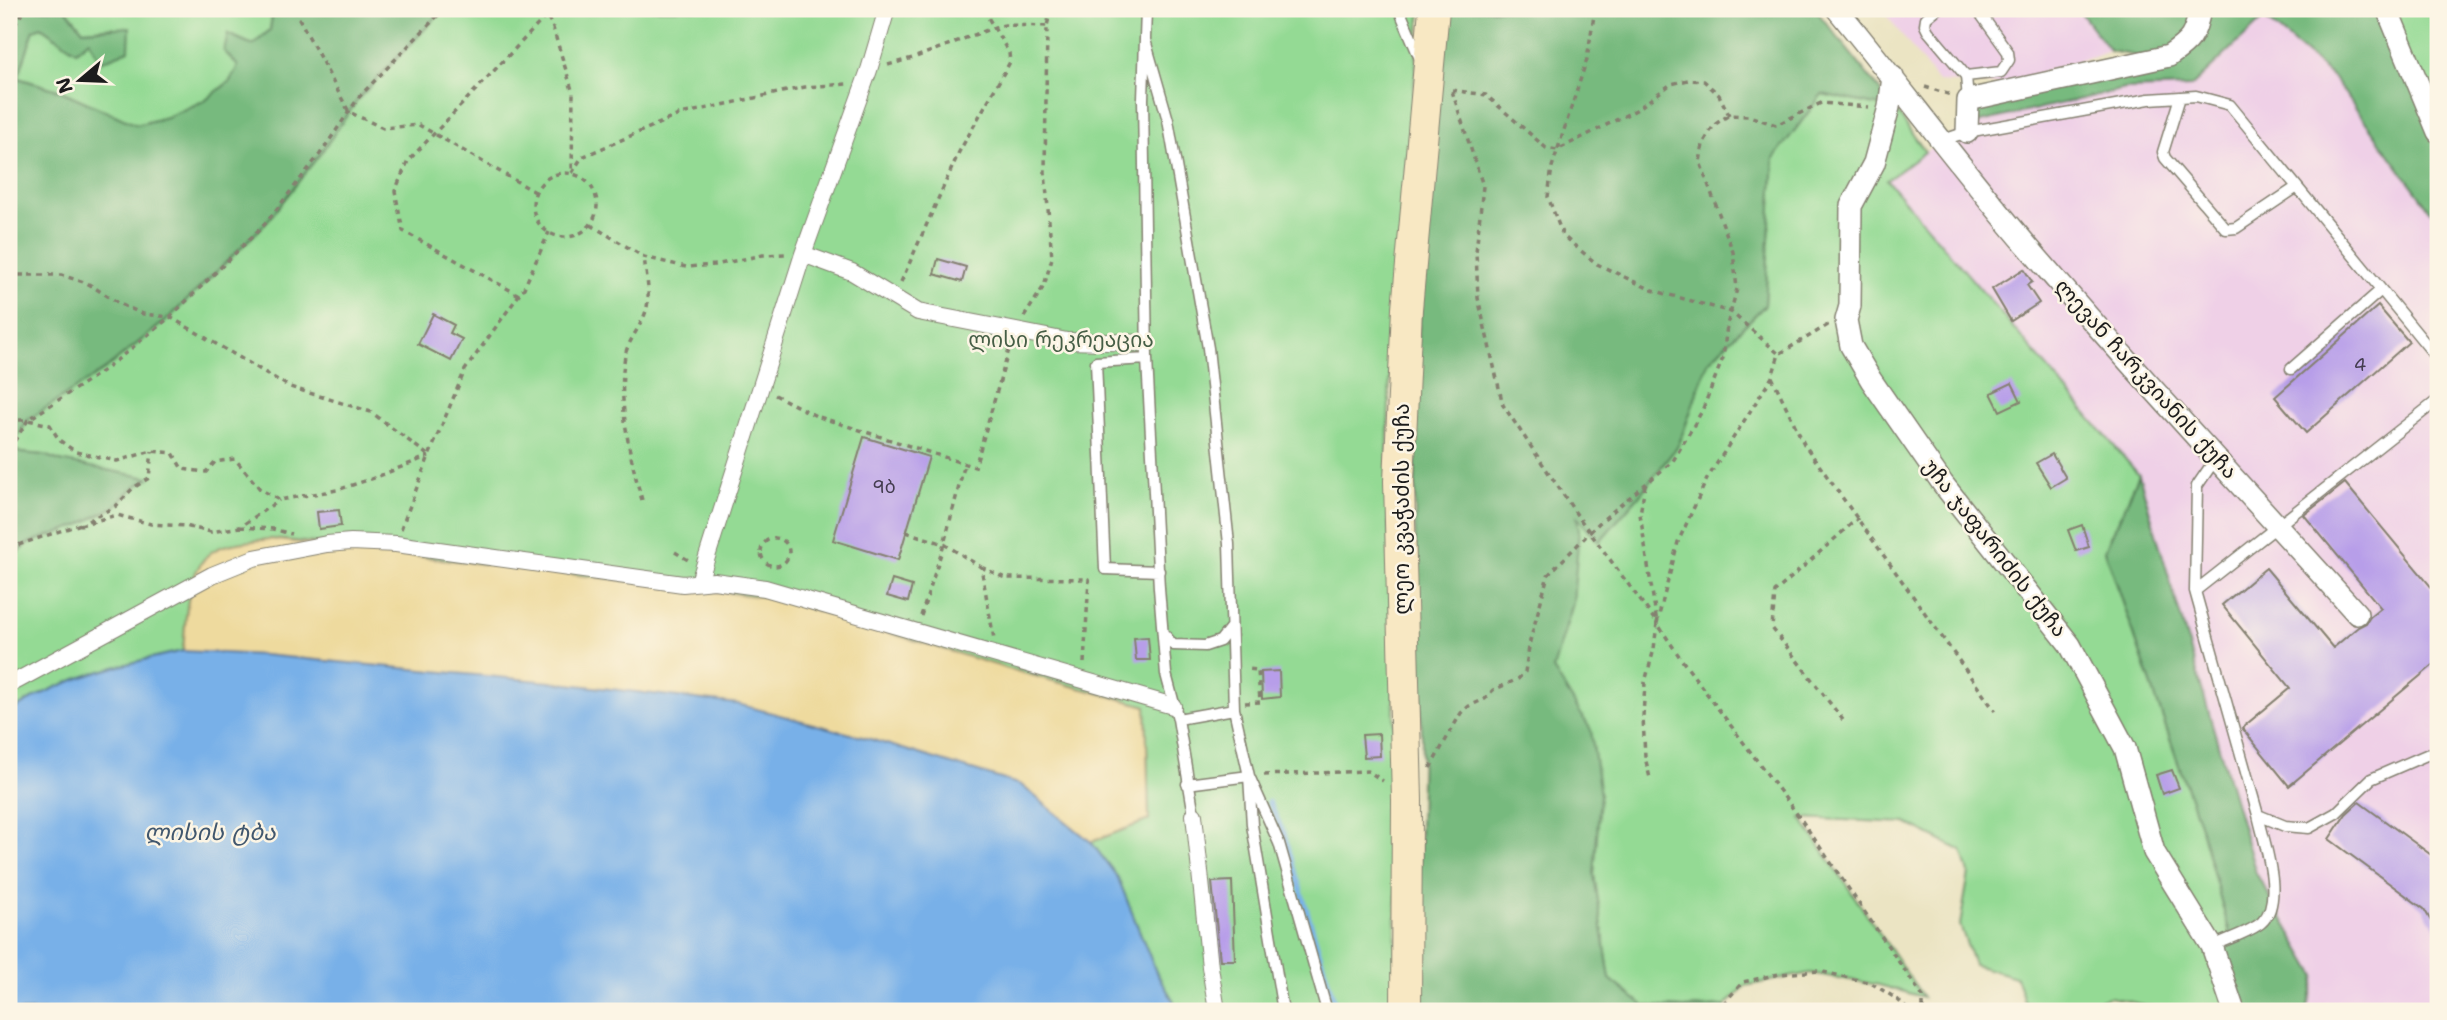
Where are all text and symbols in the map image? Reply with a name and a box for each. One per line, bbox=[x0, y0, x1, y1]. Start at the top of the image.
north arrow bbox=[46, 46, 116, 116]
text: N bbox=[50, 74, 79, 97]
street label: ლევან ჩარკვიანის ქუჩა bbox=[2049, 273, 2243, 485]
park label: ლისი რეკრეაცია bbox=[968, 326, 1154, 354]
house number: 4 bbox=[2354, 353, 2366, 377]
street label: ლეო კვაჭაძის ქუჩა bbox=[1388, 403, 1416, 615]
street label: უჩა ჯაფარიძის ქუჩა bbox=[1917, 453, 2073, 643]
house number: 9ბ bbox=[872, 475, 896, 499]
water label: ლისის ტბა bbox=[144, 817, 276, 847]

